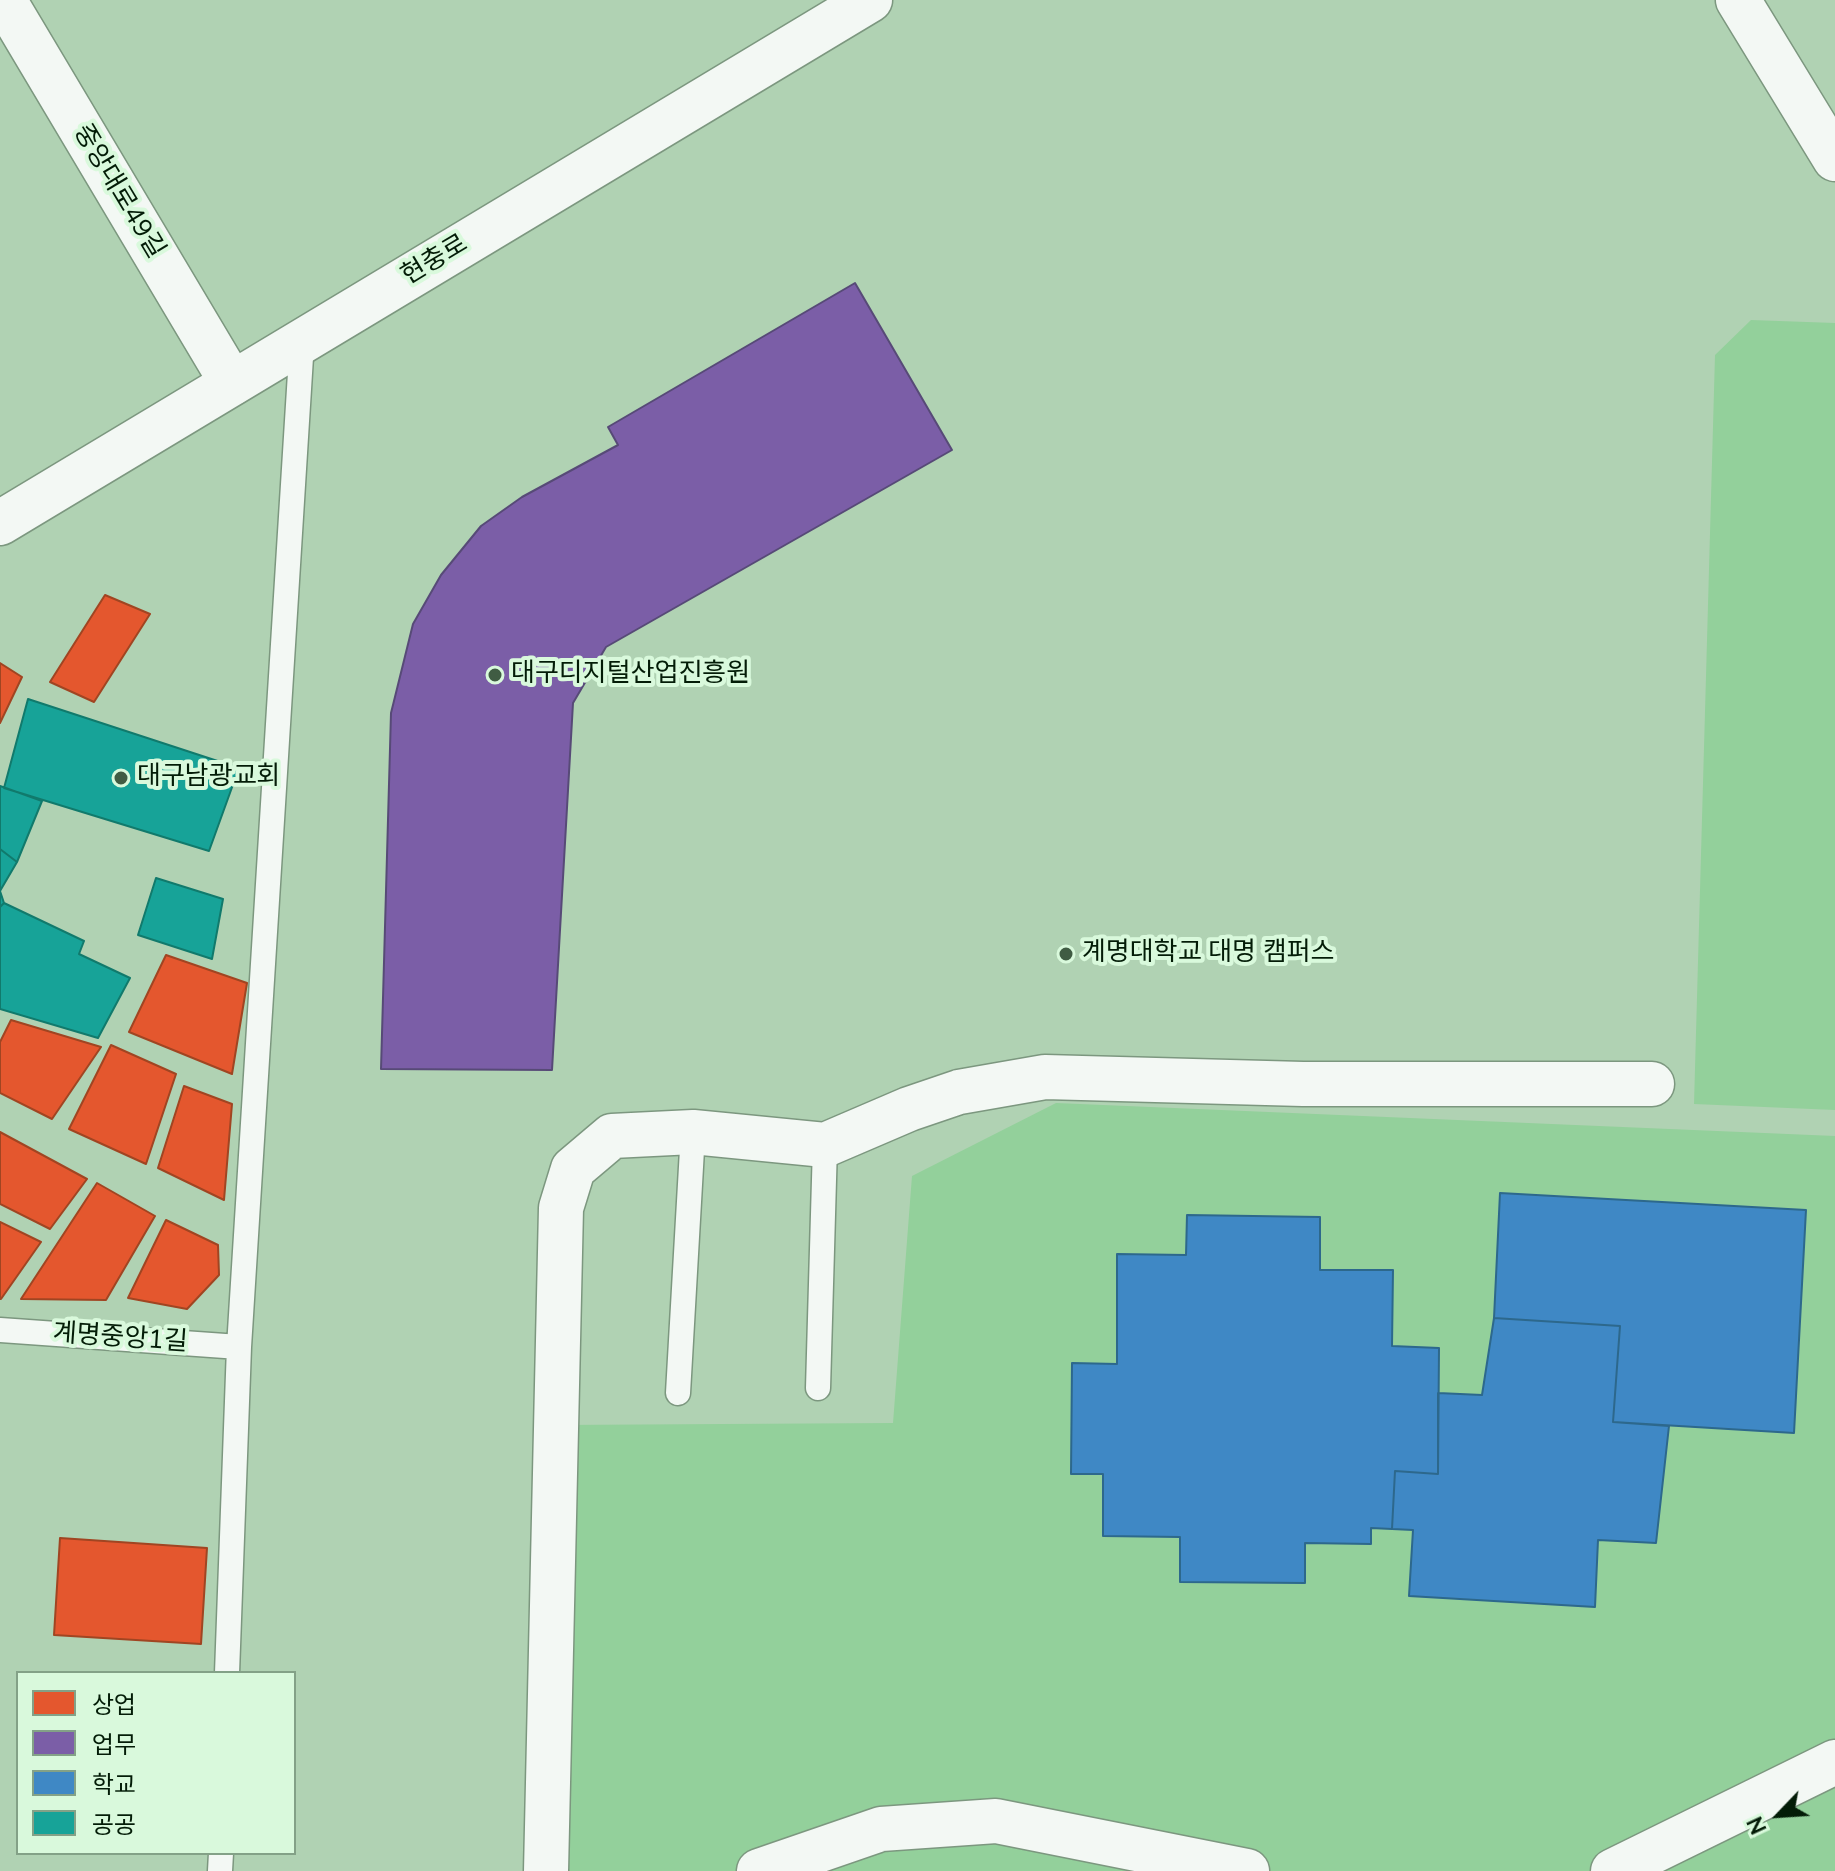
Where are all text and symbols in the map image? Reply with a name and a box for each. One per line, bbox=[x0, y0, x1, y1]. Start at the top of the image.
street label: 중앙대로49길 bbox=[66, 119, 170, 265]
street label: 현충로 bbox=[396, 229, 474, 293]
place label: 대구디지털산업진흥원 bbox=[511, 659, 750, 691]
marker: 대구디지털산업진흥원 bbox=[486, 666, 504, 684]
place label: 대구남광교회 bbox=[137, 762, 281, 794]
marker: 대구남광교회 bbox=[112, 769, 130, 787]
place label: 계명대학교 대명 캠퍼스 bbox=[1082, 938, 1335, 970]
marker: 계명대학교 대명 캠퍼스 bbox=[1057, 945, 1075, 963]
street label: 계명중앙1길 bbox=[51, 1319, 189, 1359]
legend bbox=[16, 1671, 296, 1855]
text: 상업 bbox=[92, 1689, 136, 1721]
text: 업무 bbox=[92, 1729, 136, 1761]
text: 학교 bbox=[92, 1769, 136, 1801]
north arrow bbox=[1739, 1775, 1819, 1855]
text: 공공 bbox=[92, 1809, 136, 1841]
text: N bbox=[1740, 1811, 1774, 1839]

